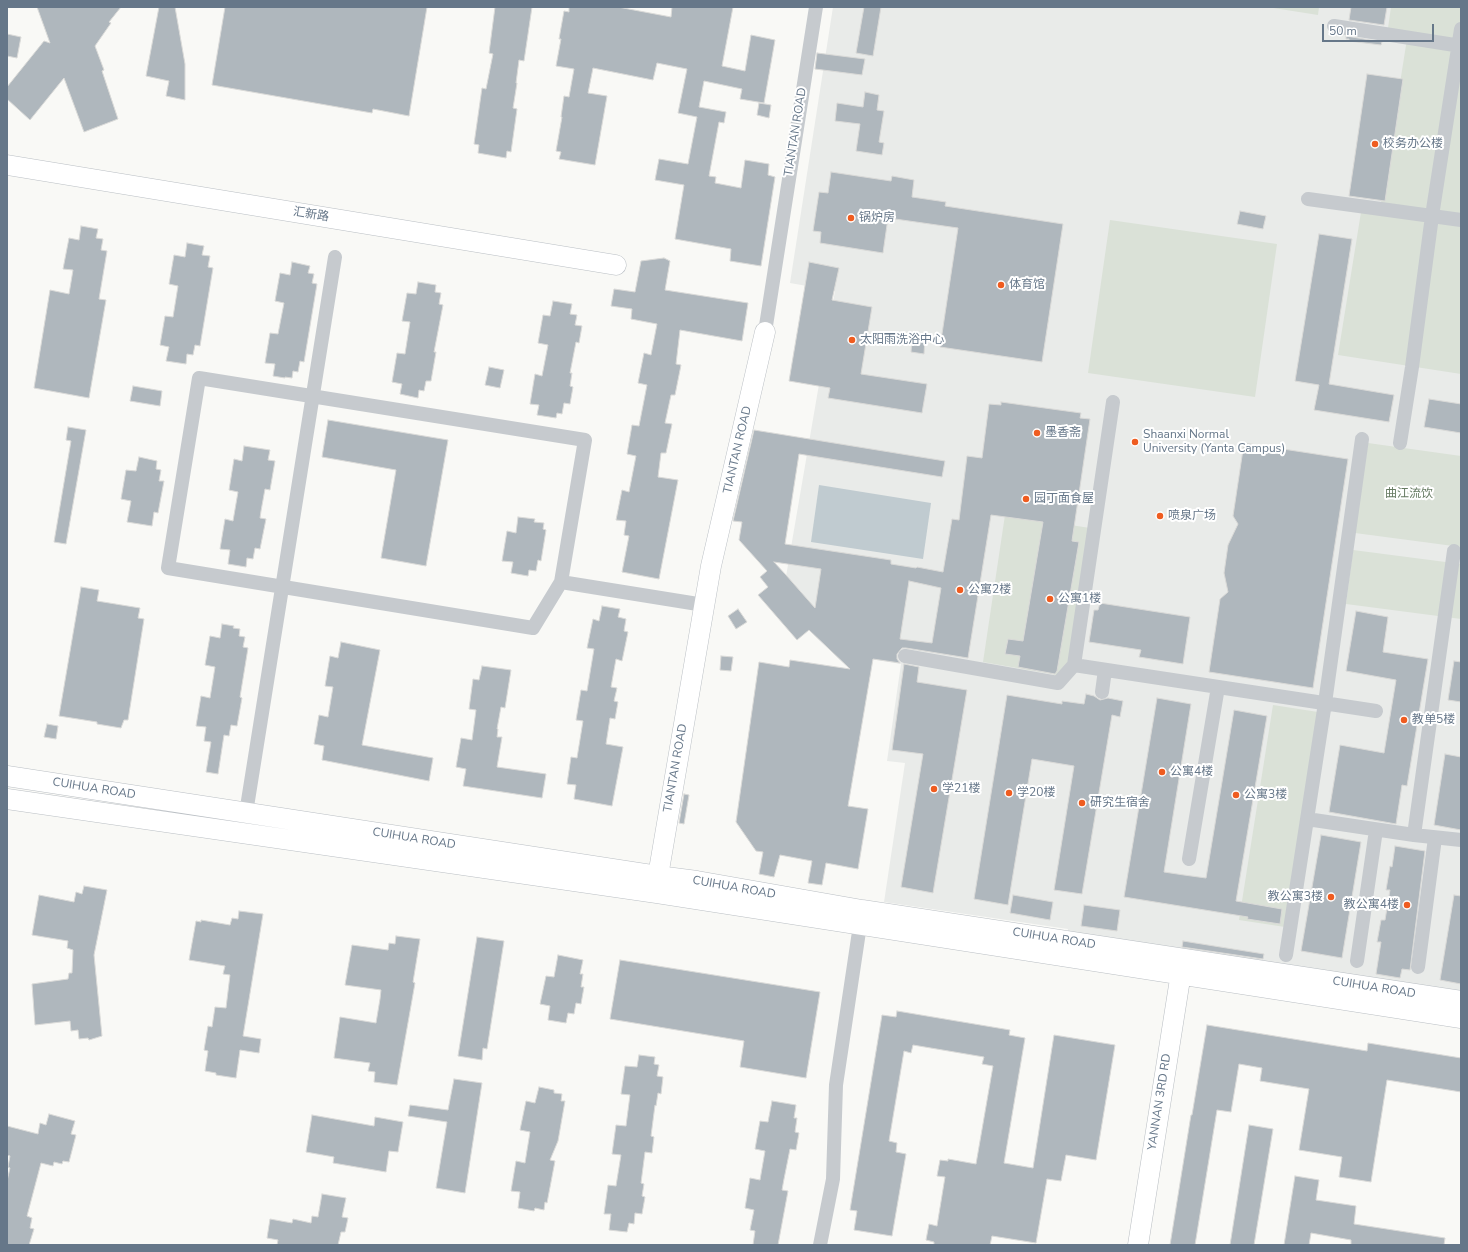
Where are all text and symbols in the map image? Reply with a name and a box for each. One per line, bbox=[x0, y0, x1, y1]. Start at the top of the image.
scale bar bbox=[1324, 16, 1436, 42]
text: 50 m bbox=[1329, 23, 1357, 39]
street label: TIANTAN ROAD bbox=[782, 87, 810, 177]
place label: 校务办公楼 bbox=[1383, 137, 1443, 151]
marker: 校务办公楼 bbox=[1370, 139, 1380, 149]
street label: 汇新路 bbox=[292, 205, 330, 225]
place label: 锅炉房 bbox=[859, 211, 895, 225]
marker: 锅炉房 bbox=[846, 213, 856, 223]
place label: 体育馆 bbox=[1009, 278, 1045, 292]
marker: 体育馆 bbox=[996, 280, 1006, 290]
place label: 太阳雨洗浴中心 bbox=[860, 333, 944, 347]
marker: 太阳雨洗浴中心 bbox=[847, 335, 857, 345]
street label: TIANTAN ROAD bbox=[721, 405, 755, 495]
place label: 墨香斋 bbox=[1045, 426, 1081, 440]
marker: 墨香斋 bbox=[1032, 428, 1042, 438]
place label: Shaanxi Normal University (Yanta Campus) bbox=[1143, 428, 1285, 456]
marker: Shaanxi Normal University (Yanta Campus) bbox=[1130, 437, 1140, 447]
park label: 曲江流饮 bbox=[1385, 487, 1433, 501]
place label: 园丁面食屋 bbox=[1034, 492, 1094, 506]
marker: 园丁面食屋 bbox=[1021, 494, 1031, 504]
place label: 喷泉广场 bbox=[1168, 509, 1216, 523]
marker: 喷泉广场 bbox=[1155, 511, 1165, 521]
place label: 公寓2楼 bbox=[968, 583, 1011, 597]
marker: 公寓2楼 bbox=[955, 585, 965, 595]
place label: 公寓1楼 bbox=[1058, 592, 1101, 606]
marker: 公寓1楼 bbox=[1045, 594, 1055, 604]
place label: 教单5楼 bbox=[1412, 713, 1455, 727]
marker: 教单5楼 bbox=[1399, 715, 1409, 725]
street label: TIANTAN ROAD bbox=[661, 723, 691, 813]
place label: 公寓4楼 bbox=[1170, 765, 1213, 779]
marker: 公寓4楼 bbox=[1157, 767, 1167, 777]
street label: CUIHUA ROAD bbox=[51, 775, 137, 803]
place label: 学21楼 bbox=[942, 782, 980, 796]
marker: 学21楼 bbox=[929, 784, 939, 794]
place label: 学20楼 bbox=[1017, 786, 1055, 800]
marker: 学20楼 bbox=[1004, 788, 1014, 798]
place label: 公寓3楼 bbox=[1244, 788, 1287, 802]
marker: 公寓3楼 bbox=[1231, 790, 1241, 800]
place label: 研究生宿舍 bbox=[1090, 796, 1150, 810]
marker: 研究生宿舍 bbox=[1077, 798, 1087, 808]
street label: CUIHUA ROAD bbox=[371, 825, 457, 853]
street label: CUIHUA ROAD bbox=[691, 874, 777, 902]
place label: 教公寓3楼 bbox=[1268, 890, 1323, 904]
marker: 教公寓3楼 bbox=[1326, 892, 1336, 902]
place label: 教公寓4楼 bbox=[1344, 898, 1399, 912]
marker: 教公寓4楼 bbox=[1402, 900, 1412, 910]
street label: CUIHUA ROAD bbox=[1011, 925, 1097, 953]
street label: CUIHUA ROAD bbox=[1331, 974, 1417, 1002]
street label: YANNAN 3RD RD bbox=[1145, 1053, 1175, 1151]

